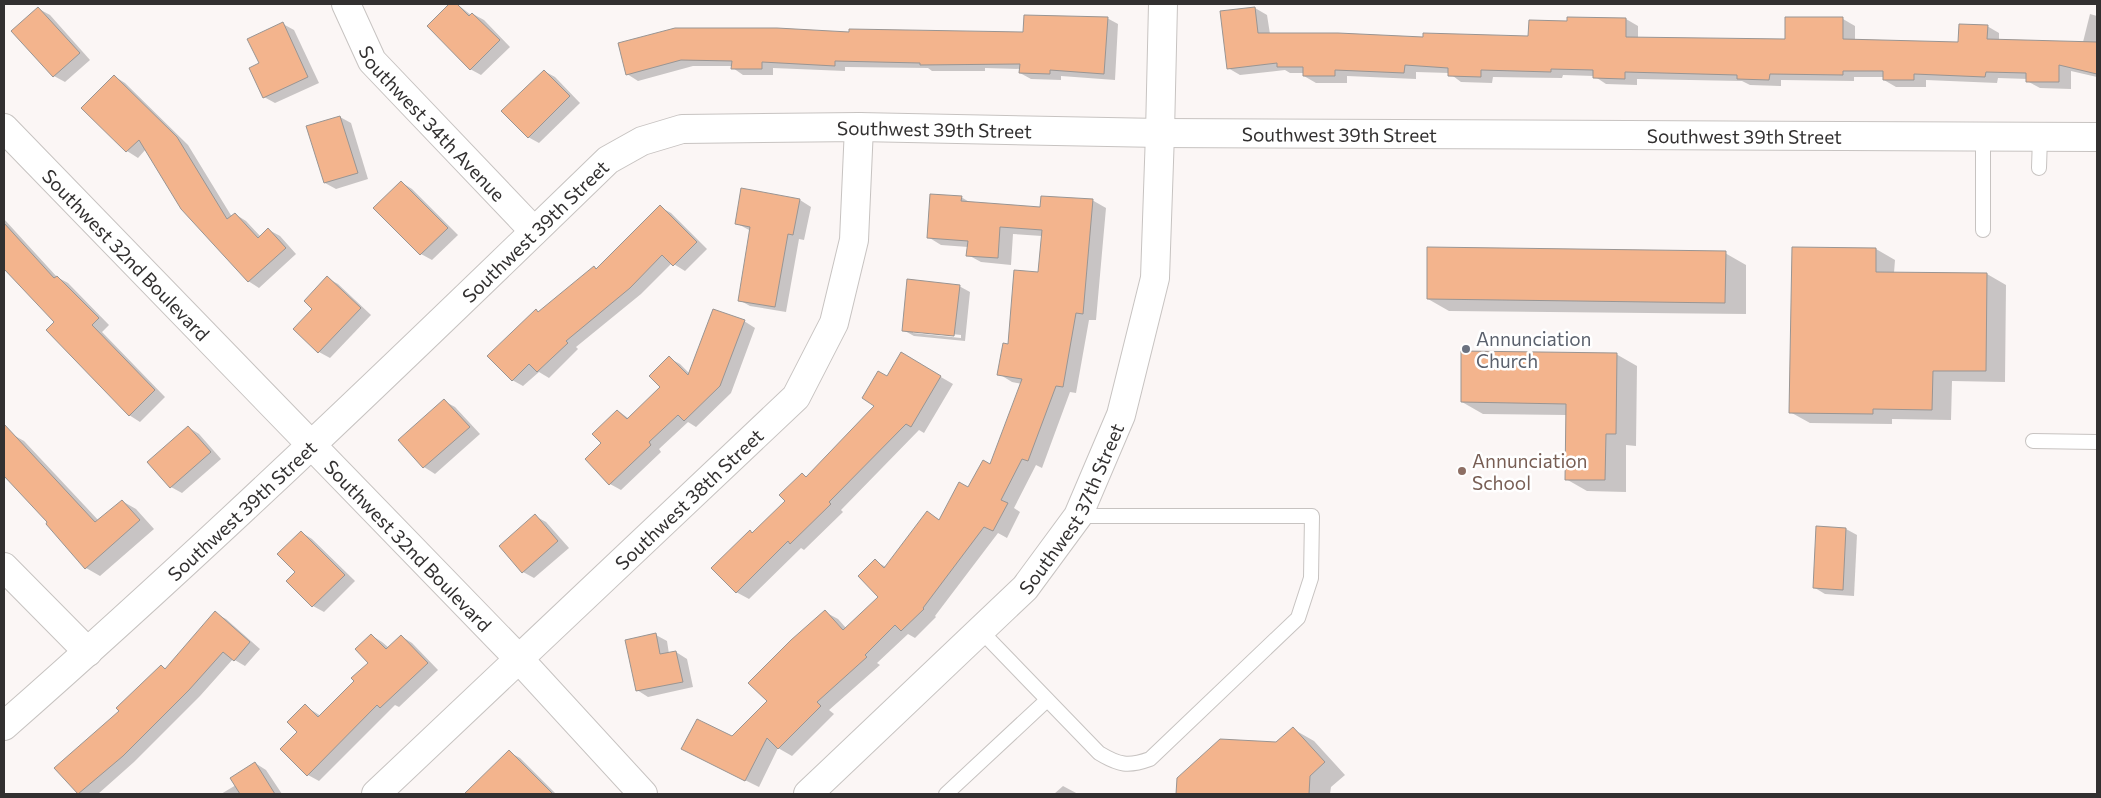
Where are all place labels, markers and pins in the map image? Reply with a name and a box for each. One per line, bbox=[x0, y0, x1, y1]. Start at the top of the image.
place label: Annunciation Church bbox=[1476, 327, 1592, 372]
marker: Annunciation Church bbox=[1460, 343, 1472, 355]
place label: Annunciation School bbox=[1472, 449, 1588, 494]
marker: Annunciation School bbox=[1456, 465, 1468, 477]

